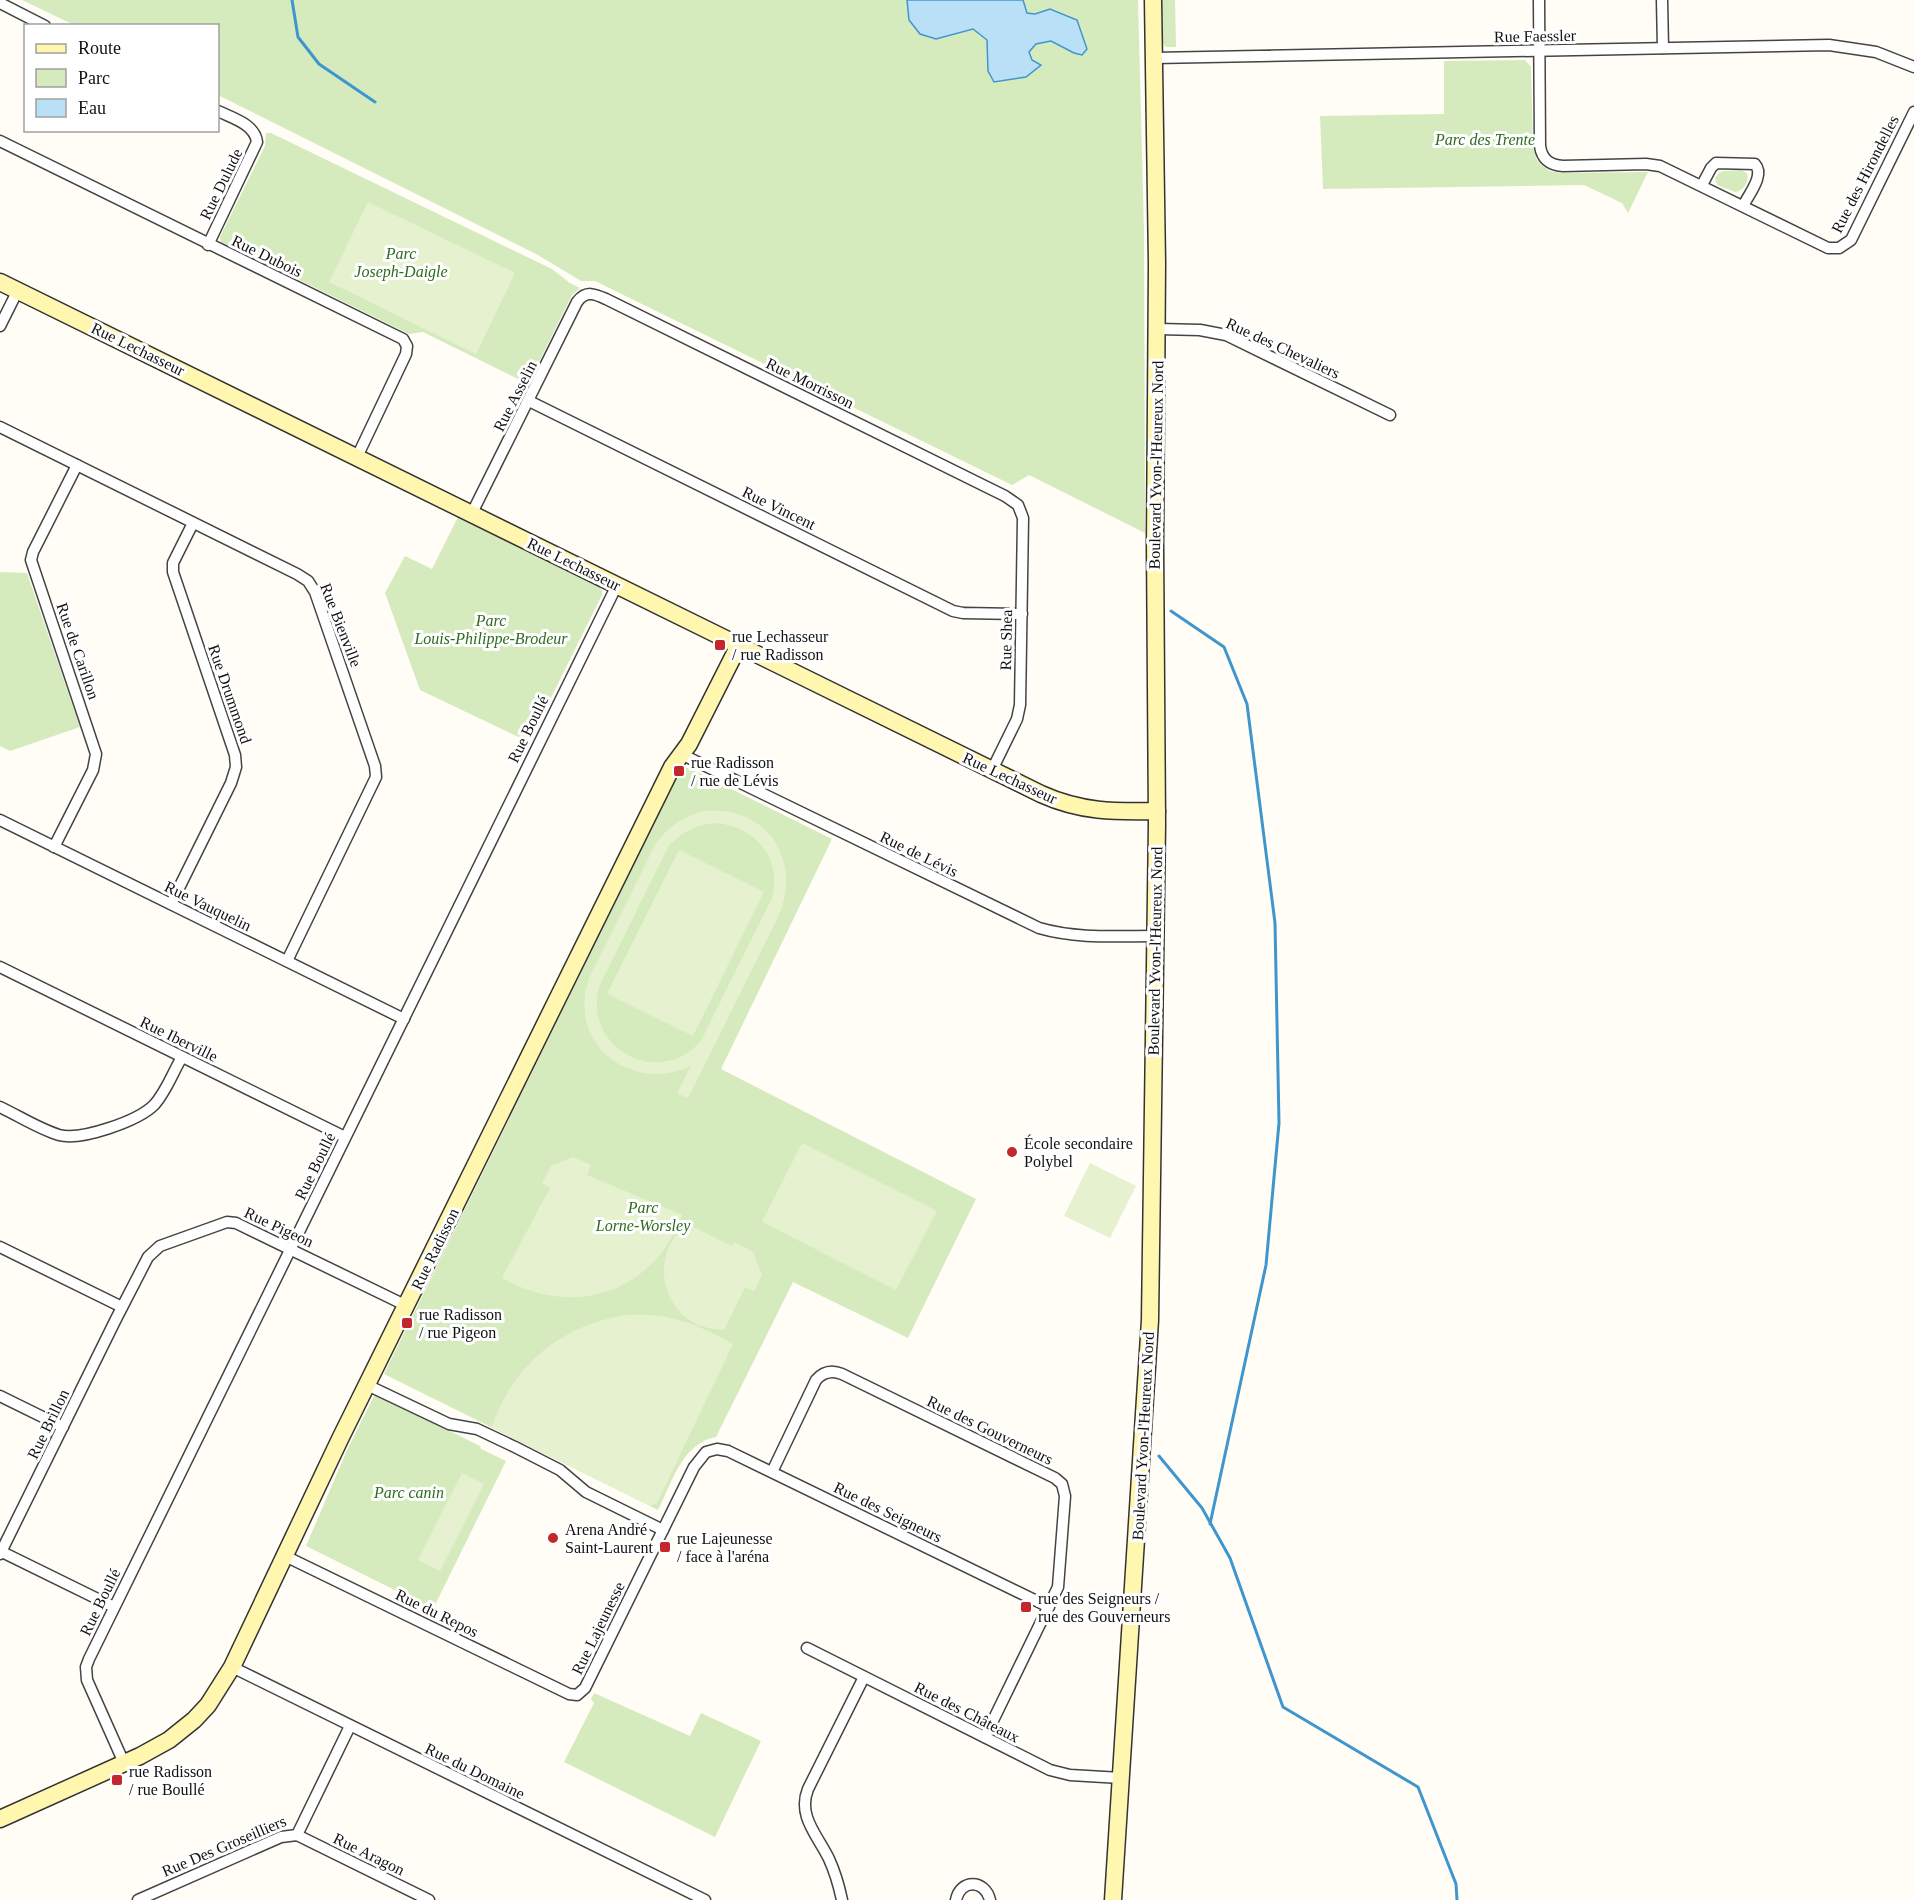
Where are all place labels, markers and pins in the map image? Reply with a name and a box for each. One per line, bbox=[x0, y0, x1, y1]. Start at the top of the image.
place label: rue Lechasseur / rue Radisson bbox=[732, 628, 829, 663]
marker: rue Lechasseur / rue Radisson bbox=[713, 638, 727, 652]
place label: rue Radisson / rue de Lévis bbox=[691, 754, 779, 789]
marker: rue Radisson / rue de Lévis bbox=[672, 764, 686, 778]
place label: École secondaire Polybel bbox=[1024, 1134, 1133, 1171]
marker: École secondaire Polybel bbox=[1005, 1145, 1019, 1159]
place label: rue Radisson / rue Pigeon bbox=[419, 1306, 502, 1342]
marker: rue Radisson / rue Pigeon bbox=[400, 1316, 414, 1330]
place label: Arena André Saint-Laurent bbox=[565, 1521, 654, 1556]
place label: rue Lajeunesse / face à l'aréna bbox=[677, 1530, 773, 1565]
marker: Arena André Saint-Laurent bbox=[546, 1531, 560, 1545]
marker: rue Lajeunesse / face à l'aréna bbox=[658, 1540, 672, 1554]
place label: rue des Seigneurs / rue des Gouverneurs bbox=[1038, 1590, 1170, 1625]
marker: rue des Seigneurs / rue des Gouverneurs bbox=[1019, 1600, 1033, 1614]
place label: rue Radisson / rue Boullé bbox=[129, 1763, 212, 1798]
marker: rue Radisson / rue Boullé bbox=[110, 1773, 124, 1787]

